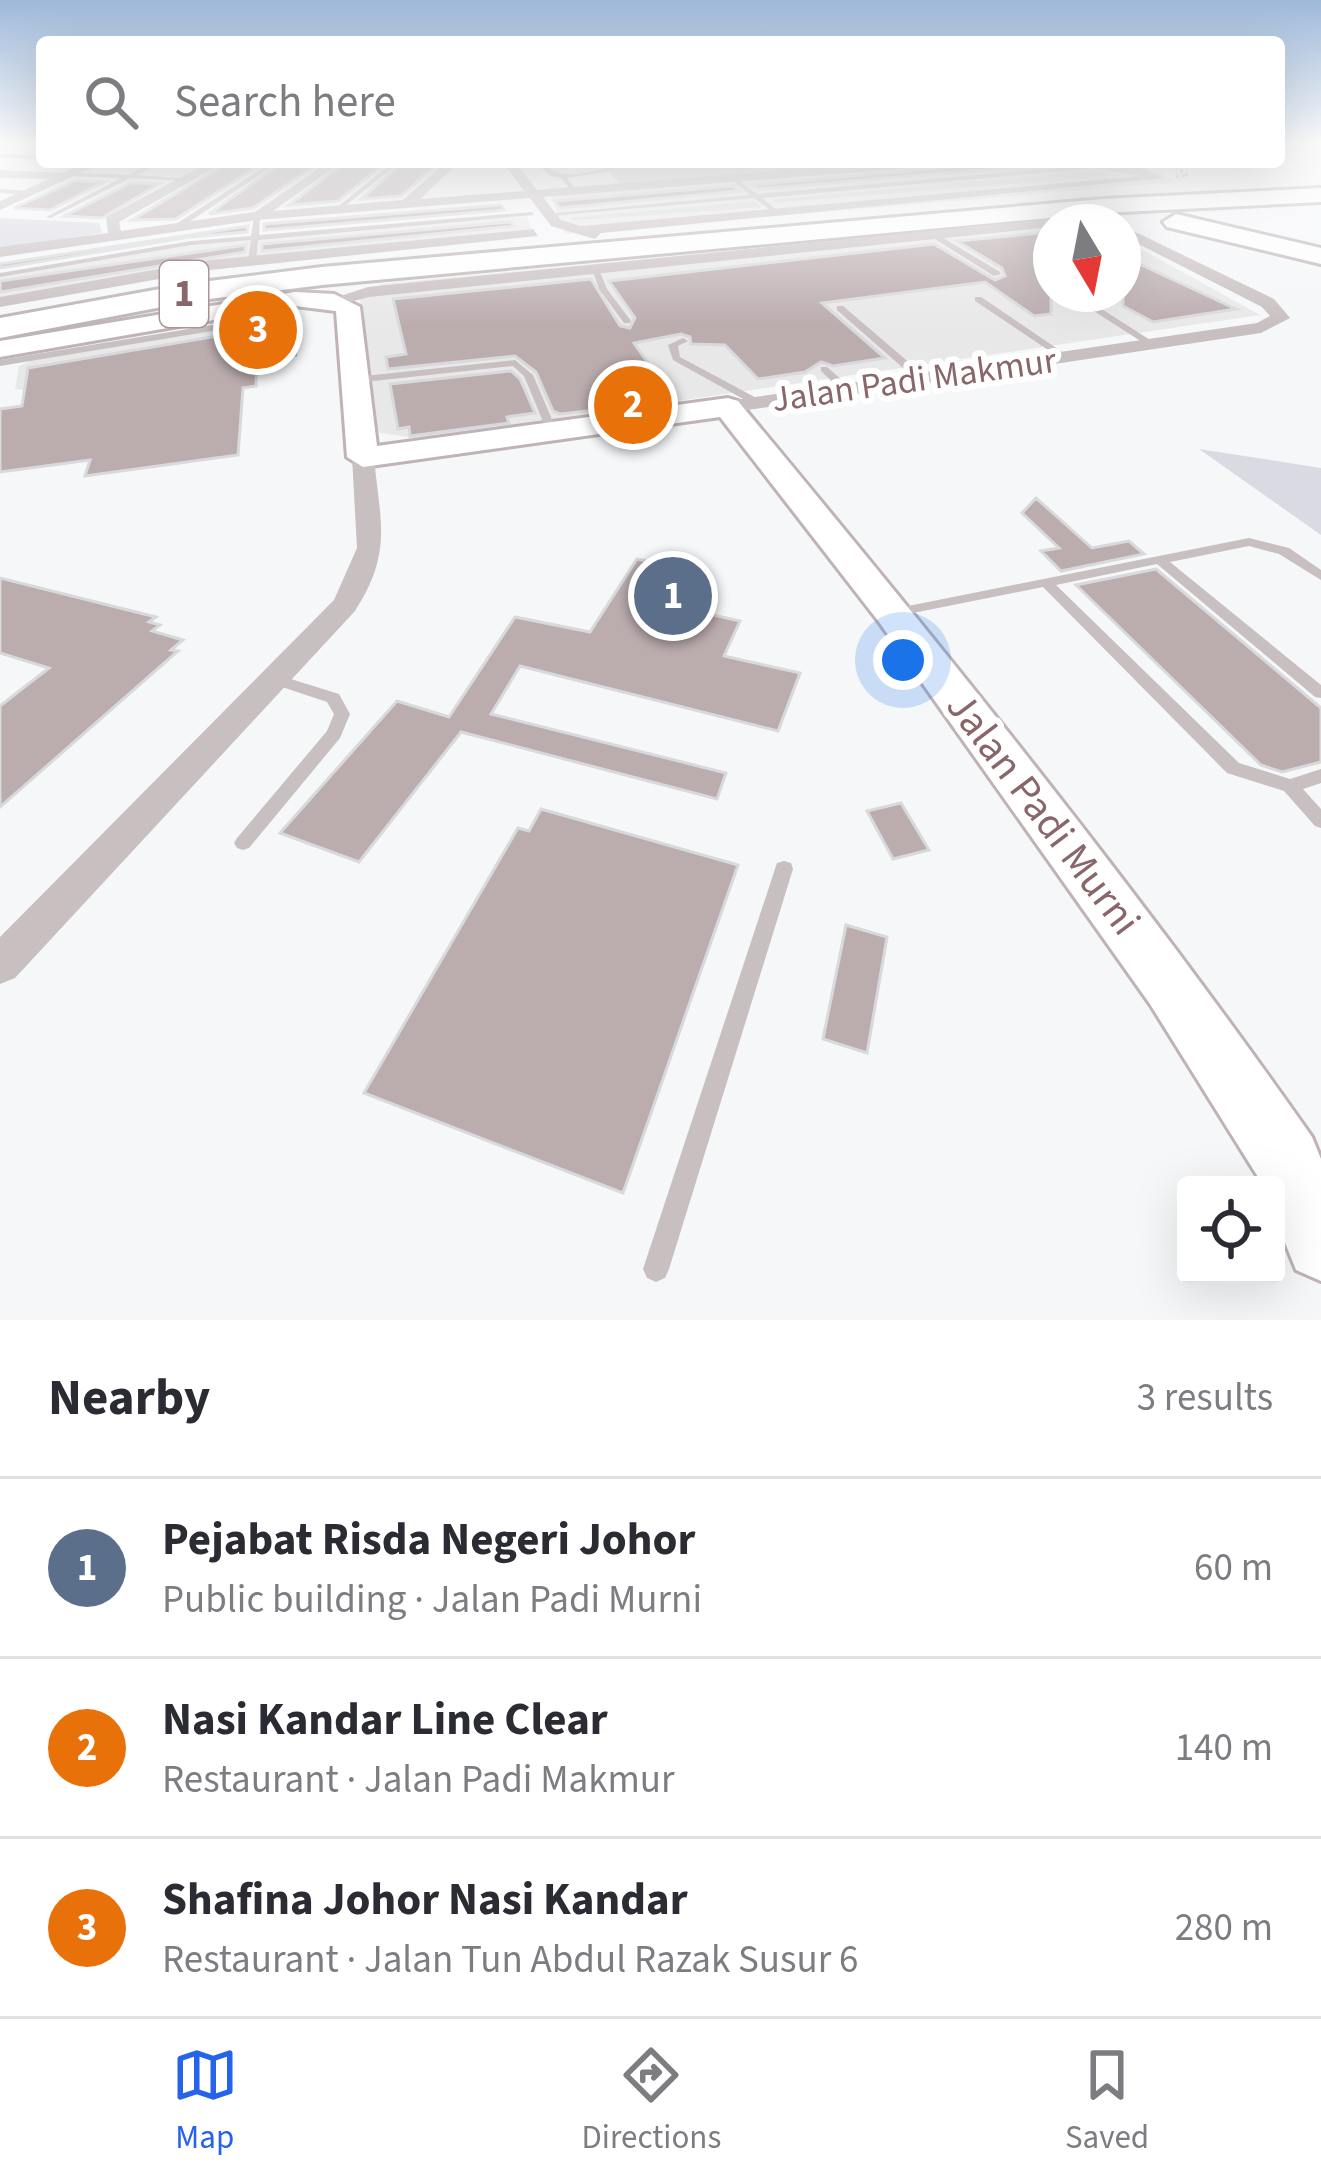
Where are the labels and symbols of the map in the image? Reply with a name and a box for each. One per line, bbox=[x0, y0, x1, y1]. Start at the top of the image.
north arrow bbox=[1033, 204, 1141, 312]
road number: 1 bbox=[160, 261, 208, 327]
pin: 3 bbox=[219, 285, 297, 375]
street label: Jalan Padi Makmur bbox=[769, 335, 1060, 425]
pin: 2 bbox=[594, 360, 672, 450]
pin: 1 bbox=[634, 551, 712, 641]
your location bbox=[873, 630, 933, 690]
street label: Jalan Padi Murni bbox=[931, 680, 1155, 948]

